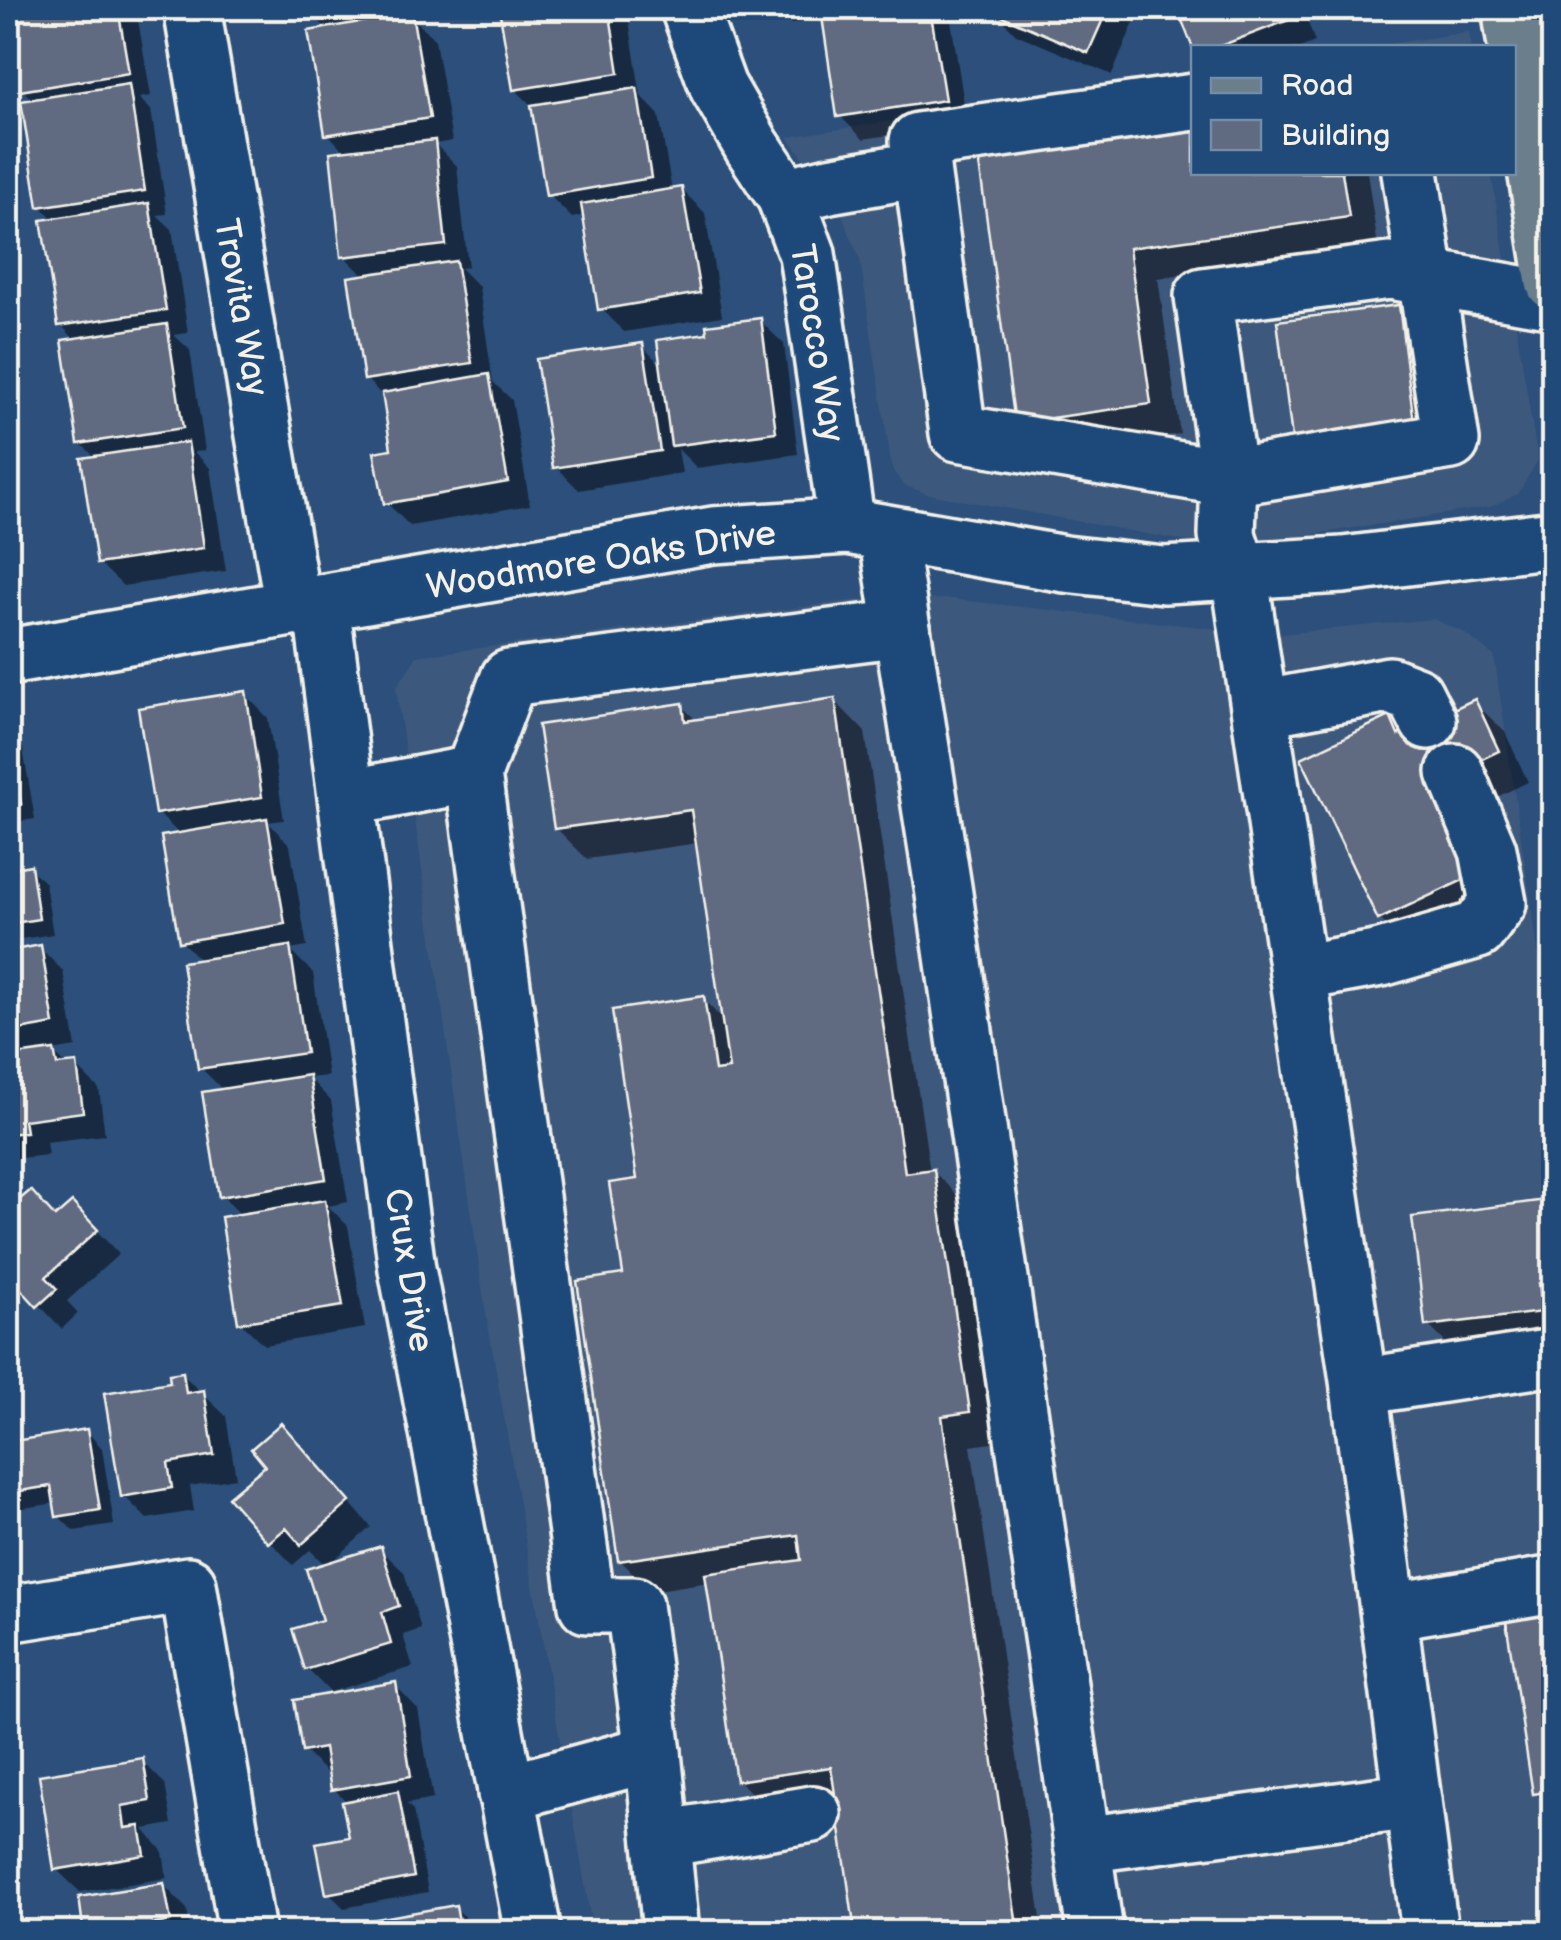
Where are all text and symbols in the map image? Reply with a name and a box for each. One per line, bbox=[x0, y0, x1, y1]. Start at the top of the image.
legend bbox=[1191, 45, 1516, 175]
text: Road bbox=[1281, 68, 1354, 104]
text: Building bbox=[1281, 118, 1390, 154]
street label: Trovita Way bbox=[204, 215, 277, 399]
street label: Tarocco Way bbox=[780, 241, 853, 445]
street label: Woodmore Oaks Drive bbox=[424, 512, 779, 609]
street label: Crux Drive bbox=[374, 1185, 443, 1355]

